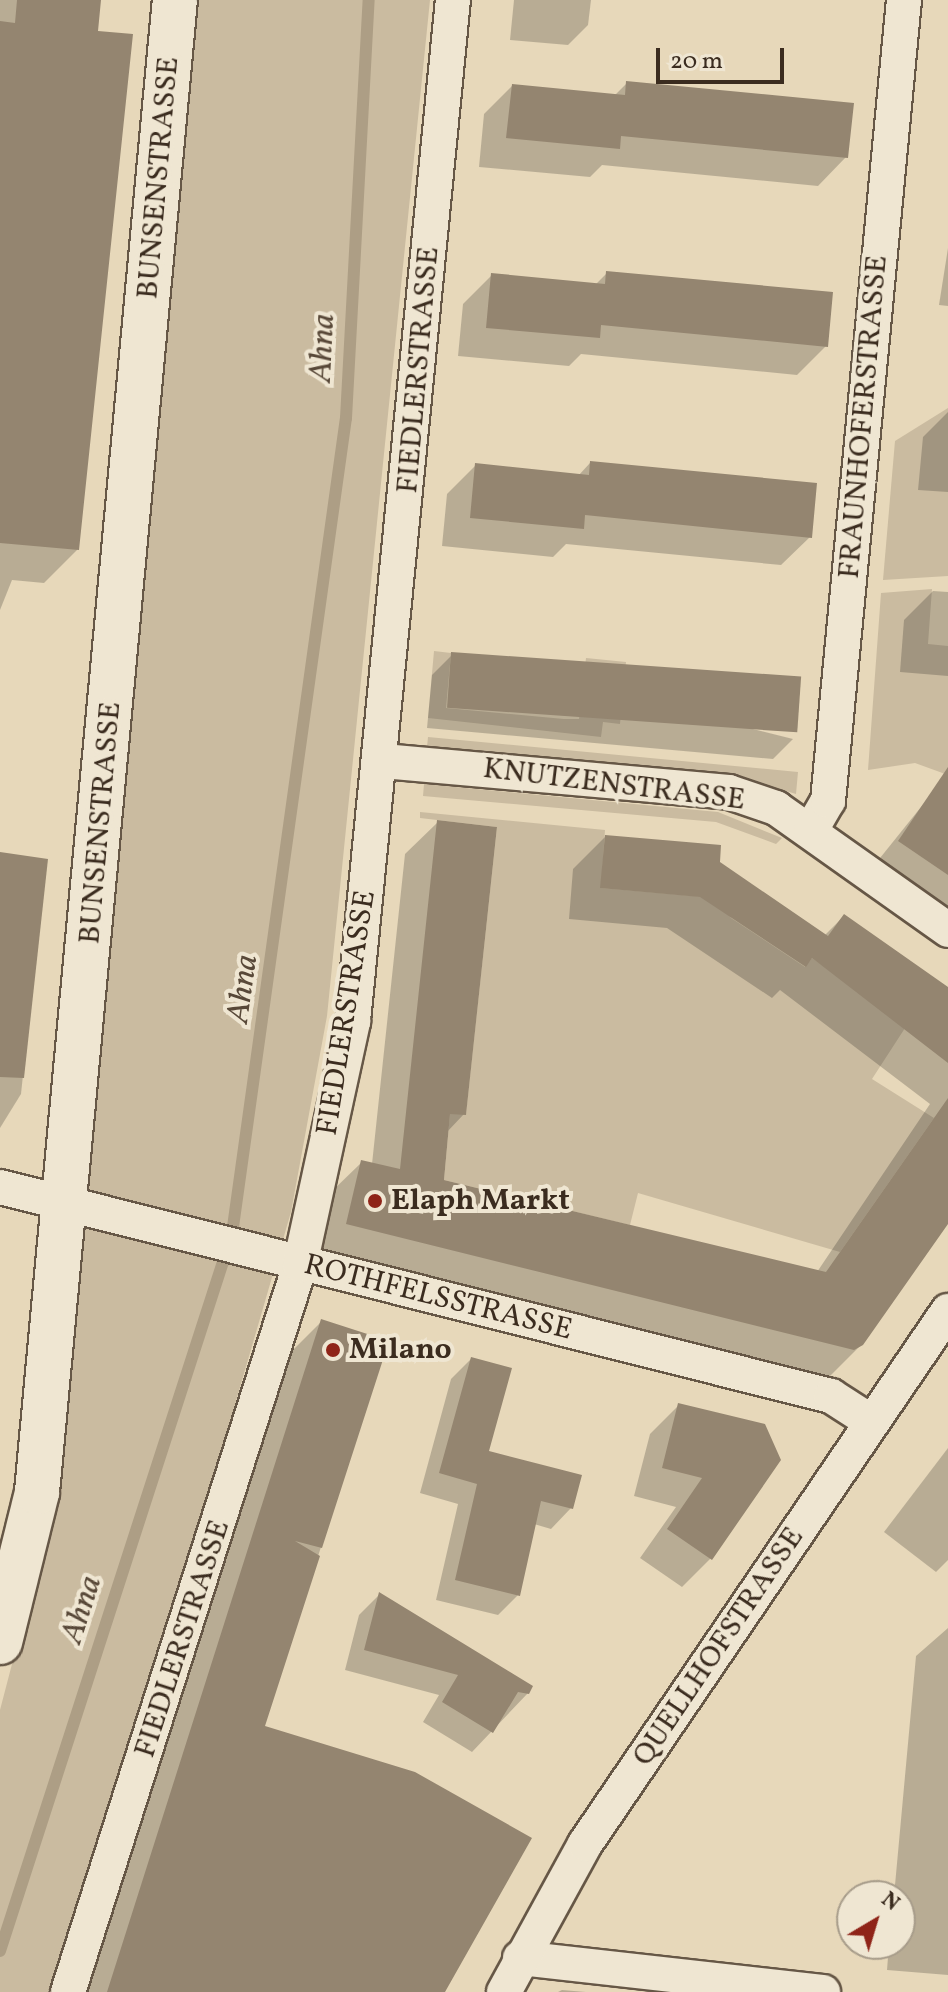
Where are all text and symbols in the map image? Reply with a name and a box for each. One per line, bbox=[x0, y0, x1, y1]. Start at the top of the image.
scale bar bbox=[660, 32, 788, 82]
text: 20 m bbox=[670, 45, 723, 79]
street label: BUNSENSTRASSE bbox=[130, 55, 188, 301]
street label: FIEDLERSTRASSE bbox=[390, 245, 448, 495]
street label: FRAUNHOFERSTRASSE bbox=[832, 254, 896, 580]
water label: Ahna bbox=[303, 313, 345, 383]
street label: BUNSENSTRASSE bbox=[72, 700, 130, 946]
street label: KNUTZENSTRASSE bbox=[481, 751, 747, 819]
street label: FIEDLERSTRASSE bbox=[310, 888, 384, 1138]
water label: Ahna bbox=[220, 952, 268, 1026]
place label: Elaph Markt bbox=[391, 1183, 570, 1219]
marker: Elaph Markt bbox=[366, 1192, 384, 1210]
street label: ROTHFELSSTRASSE bbox=[300, 1247, 576, 1349]
place label: Milano bbox=[349, 1332, 452, 1368]
marker: Milano bbox=[324, 1341, 342, 1359]
street label: FIEDLERSTRASSE bbox=[128, 1516, 238, 1762]
street label: QUELLHOFSTRASSE bbox=[626, 1521, 812, 1773]
water label: Ahna bbox=[54, 1571, 112, 1649]
north arrow bbox=[836, 1880, 916, 1960]
text: N bbox=[874, 1885, 906, 1919]

